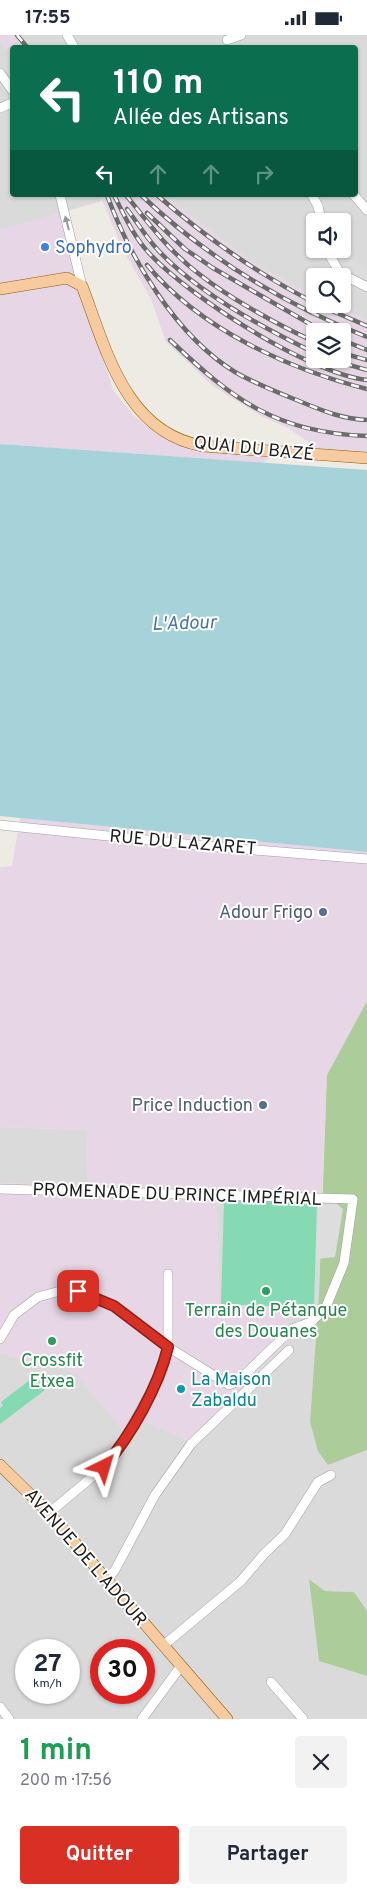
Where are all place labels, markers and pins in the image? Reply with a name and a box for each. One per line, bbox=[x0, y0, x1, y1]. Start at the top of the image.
place label: Sophydro bbox=[55, 237, 132, 260]
marker: Sophydro bbox=[39, 241, 51, 253]
place label: Adour Frigo bbox=[219, 902, 313, 925]
marker: Adour Frigo bbox=[317, 906, 329, 918]
place label: Price Induction bbox=[132, 1095, 253, 1118]
marker: Price Induction bbox=[257, 1099, 269, 1111]
pin bbox=[57, 1270, 99, 1312]
marker: Terrain de Pétanque des Douanes bbox=[260, 1285, 272, 1297]
place label: Terrain de Pétanque des Douanes bbox=[185, 1300, 347, 1344]
marker: Crossfit Etxea bbox=[46, 1335, 58, 1347]
place label: Crossfit Etxea bbox=[21, 1350, 83, 1394]
place label: La Maison Zabaldu bbox=[191, 1369, 271, 1413]
marker: La Maison Zabaldu bbox=[175, 1383, 187, 1395]

